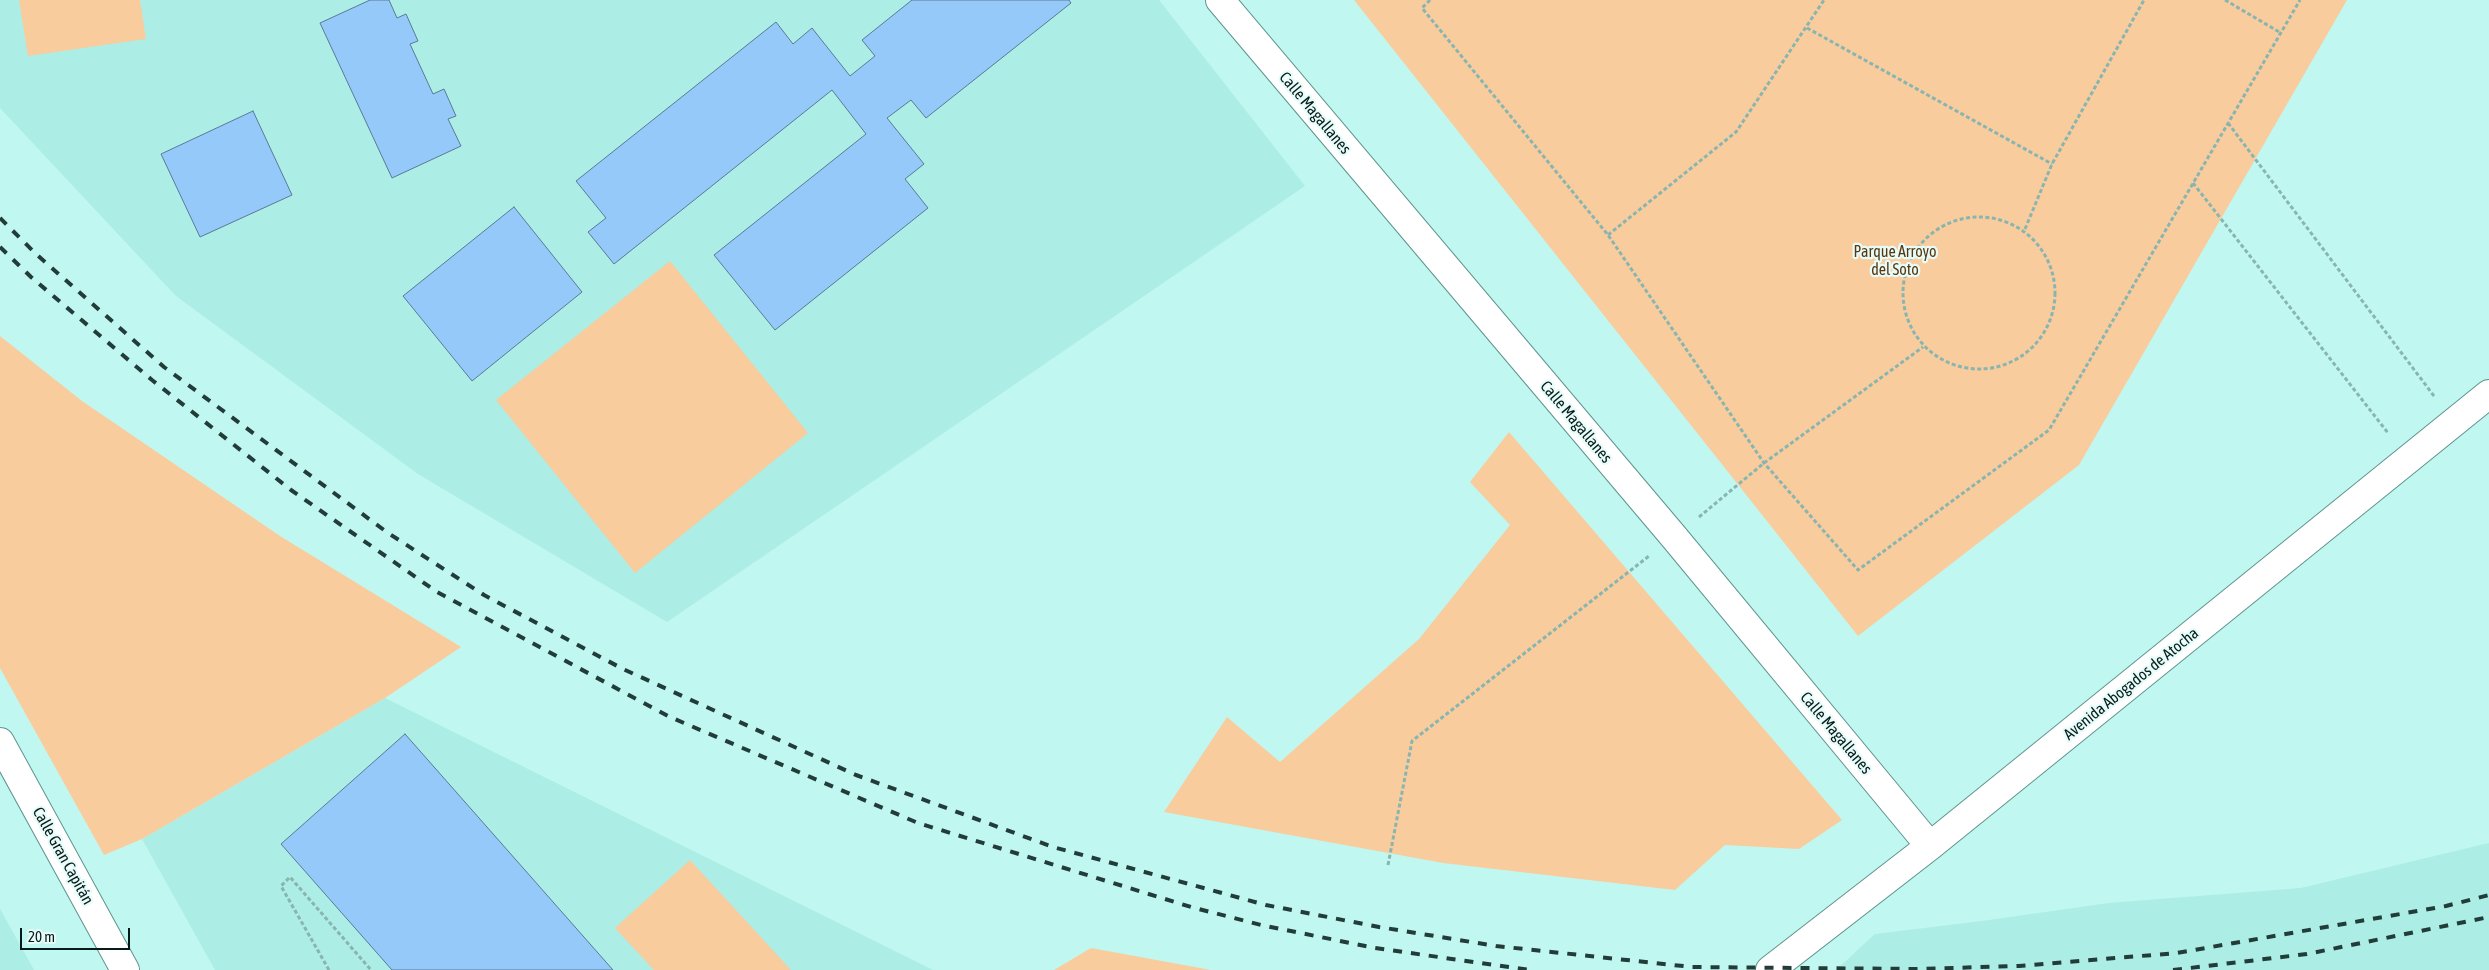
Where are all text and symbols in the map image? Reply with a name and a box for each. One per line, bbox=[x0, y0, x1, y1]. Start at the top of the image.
street label: Calle Magallanes bbox=[1275, 68, 1355, 158]
park label: Parque Arroyo del Soto bbox=[1853, 242, 1937, 280]
street label: Calle Magallanes bbox=[1536, 377, 1616, 467]
street label: Avenida Abogados de Atocha bbox=[2060, 624, 2202, 744]
street label: Calle Magallanes bbox=[1796, 688, 1876, 778]
street label: Calle Gran Capitán bbox=[28, 804, 98, 908]
scale bar bbox=[22, 918, 132, 950]
text: 20 m bbox=[28, 928, 55, 945]

